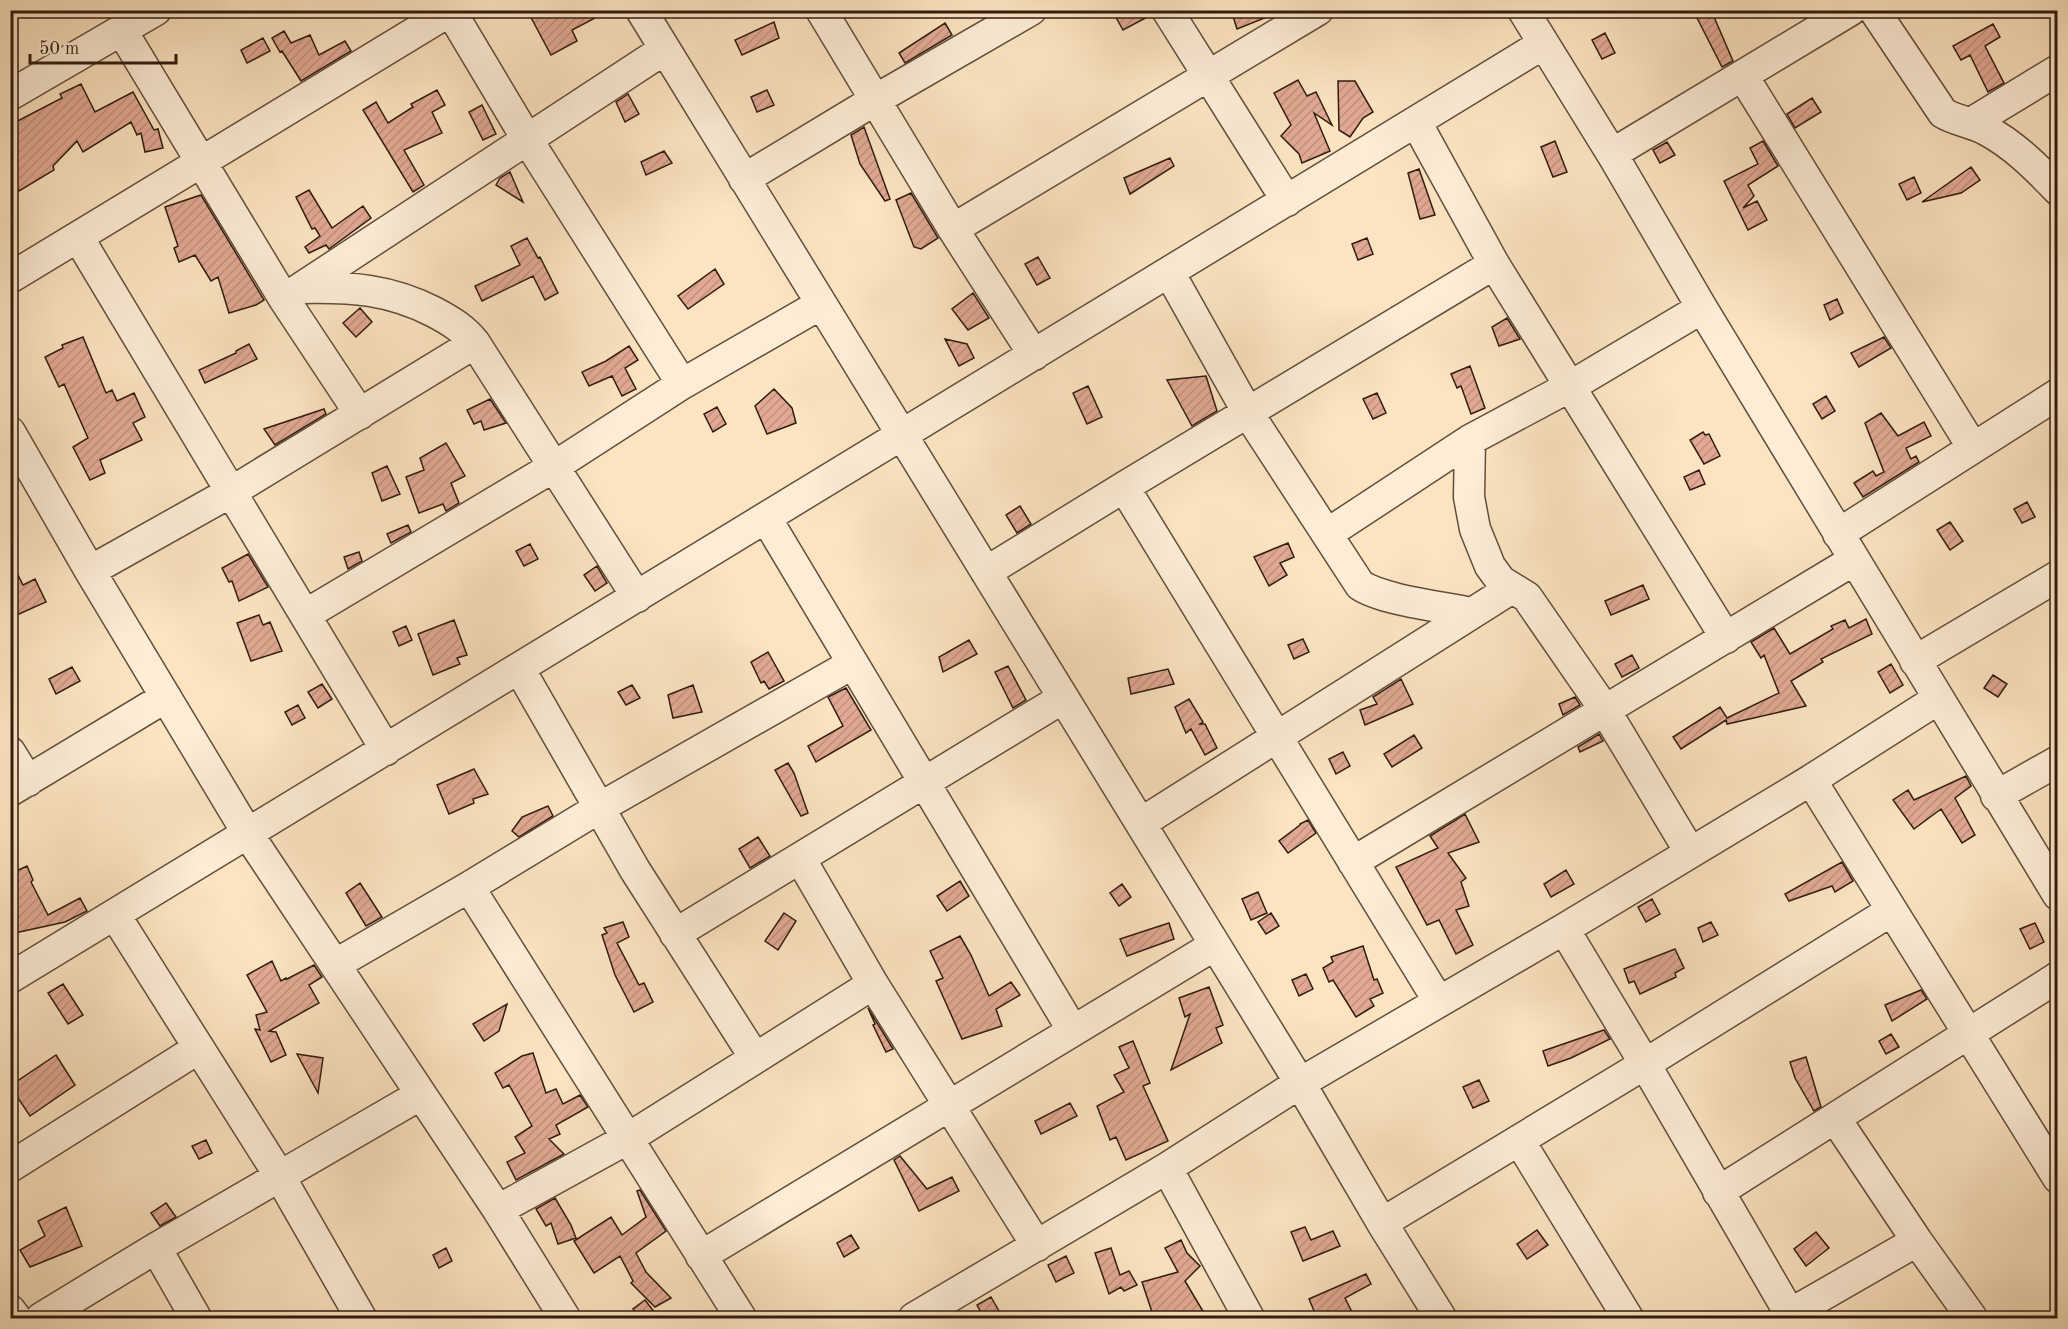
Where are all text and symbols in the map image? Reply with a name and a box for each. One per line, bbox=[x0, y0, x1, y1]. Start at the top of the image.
scale bar bbox=[30, 27, 176, 65]
text: 50 m bbox=[39, 40, 79, 58]

